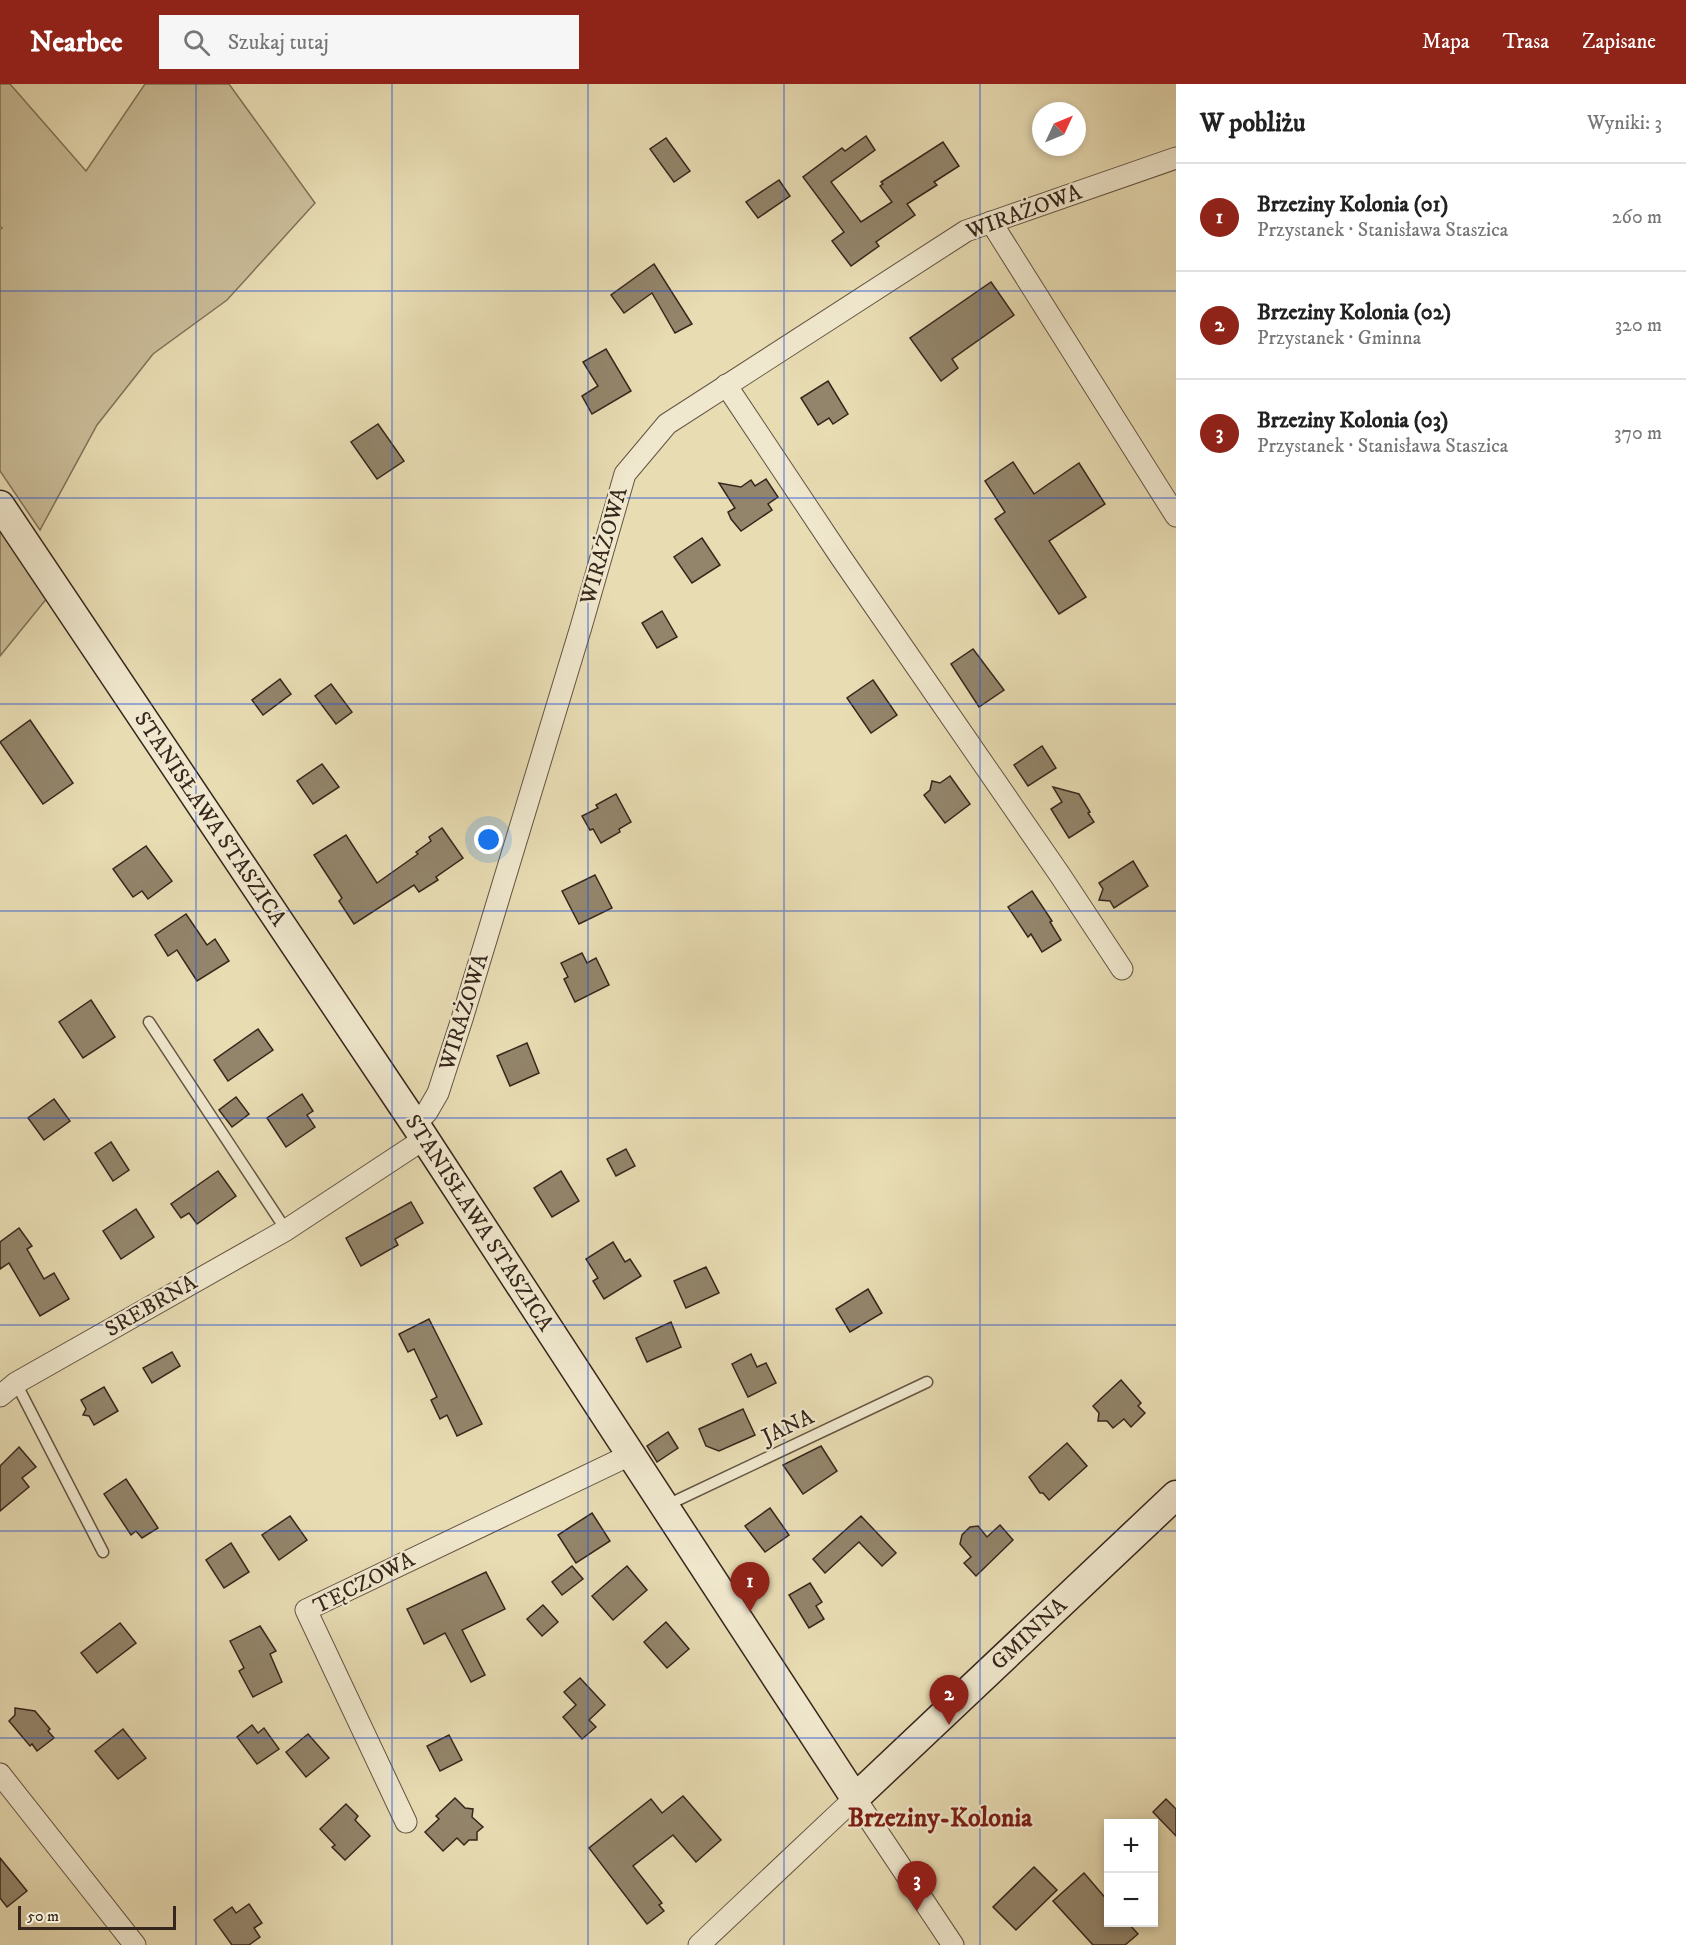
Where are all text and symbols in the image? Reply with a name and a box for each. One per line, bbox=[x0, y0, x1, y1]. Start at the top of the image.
search box bbox=[159, 15, 579, 69]
text: Nearbee bbox=[30, 25, 123, 60]
icon: search bbox=[180, 26, 213, 59]
text: Szukaj tutaj bbox=[228, 29, 329, 56]
text: Mapa bbox=[1422, 29, 1470, 55]
text: Trasa bbox=[1503, 29, 1549, 55]
text: Zapisane bbox=[1582, 29, 1656, 55]
north arrow bbox=[1032, 102, 1086, 156]
text: W pobliżu bbox=[1200, 107, 1305, 140]
text: Wyniki: 3 bbox=[1587, 111, 1662, 136]
street label: WIRAŻOWA bbox=[962, 178, 1086, 246]
text: Brzeziny Kolonia (01) bbox=[1257, 191, 1448, 218]
text: 1 bbox=[1216, 205, 1223, 230]
text: 260 m bbox=[1612, 205, 1662, 230]
text: Przystanek · Stanisława Staszica bbox=[1257, 218, 1508, 243]
text: Brzeziny Kolonia (02) bbox=[1257, 299, 1451, 326]
text: 2 bbox=[1215, 313, 1224, 338]
text: 320 m bbox=[1615, 313, 1662, 338]
text: Przystanek · Gminna bbox=[1257, 326, 1421, 351]
text: Brzeziny Kolonia (03) bbox=[1257, 407, 1448, 434]
text: 3 bbox=[1216, 421, 1223, 446]
text: 370 m bbox=[1614, 421, 1662, 446]
text: Przystanek · Stanisława Staszica bbox=[1257, 434, 1508, 459]
street label: WIRAŻOWA bbox=[574, 483, 634, 609]
street label: STANISŁAWA STASZICA bbox=[128, 707, 292, 932]
your location bbox=[474, 825, 503, 854]
street label: WIRAŻOWA bbox=[433, 949, 495, 1075]
street label: STANISŁAWA STASZICA bbox=[399, 1110, 560, 1337]
street label: SREBRNA bbox=[100, 1268, 203, 1343]
street label: JANA bbox=[756, 1403, 819, 1452]
street label: TĘCZOWA bbox=[309, 1546, 420, 1620]
pin: 1 bbox=[730, 1562, 770, 1612]
street label: GMINNA bbox=[985, 1591, 1073, 1676]
pin: 2 bbox=[930, 1676, 968, 1725]
district label: Brzeziny-Kolonia bbox=[848, 1802, 1033, 1835]
map controls bbox=[1104, 1819, 1158, 1927]
button: + bbox=[1104, 1819, 1158, 1873]
pin: 3 bbox=[898, 1862, 936, 1911]
button: − bbox=[1104, 1873, 1158, 1927]
scale bar bbox=[18, 1903, 176, 1930]
text: 50 m bbox=[27, 1906, 59, 1926]

